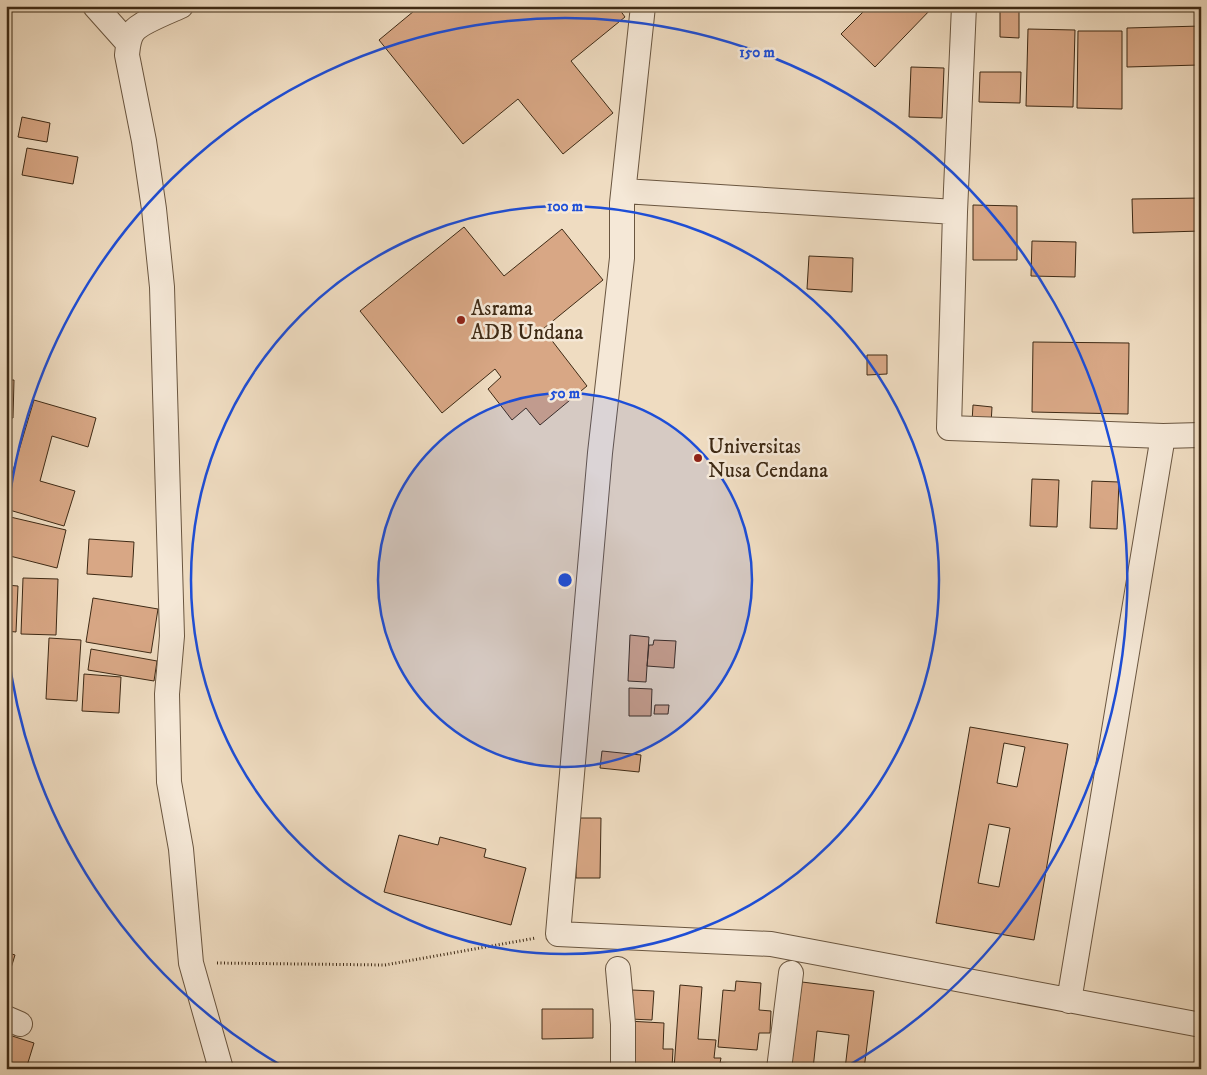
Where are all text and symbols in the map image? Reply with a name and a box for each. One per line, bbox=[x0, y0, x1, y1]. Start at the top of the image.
text: 150 m bbox=[739, 43, 775, 62]
text: 100 m bbox=[547, 197, 584, 216]
place label: Asrama ADB Undana bbox=[471, 296, 584, 346]
marker: Asrama ADB Undana bbox=[455, 314, 467, 326]
text: 50 m bbox=[549, 384, 581, 403]
place label: Universitas Nusa Cendana bbox=[708, 434, 828, 484]
marker: Universitas Nusa Cendana bbox=[692, 452, 704, 464]
centre of rings bbox=[556, 571, 574, 589]

